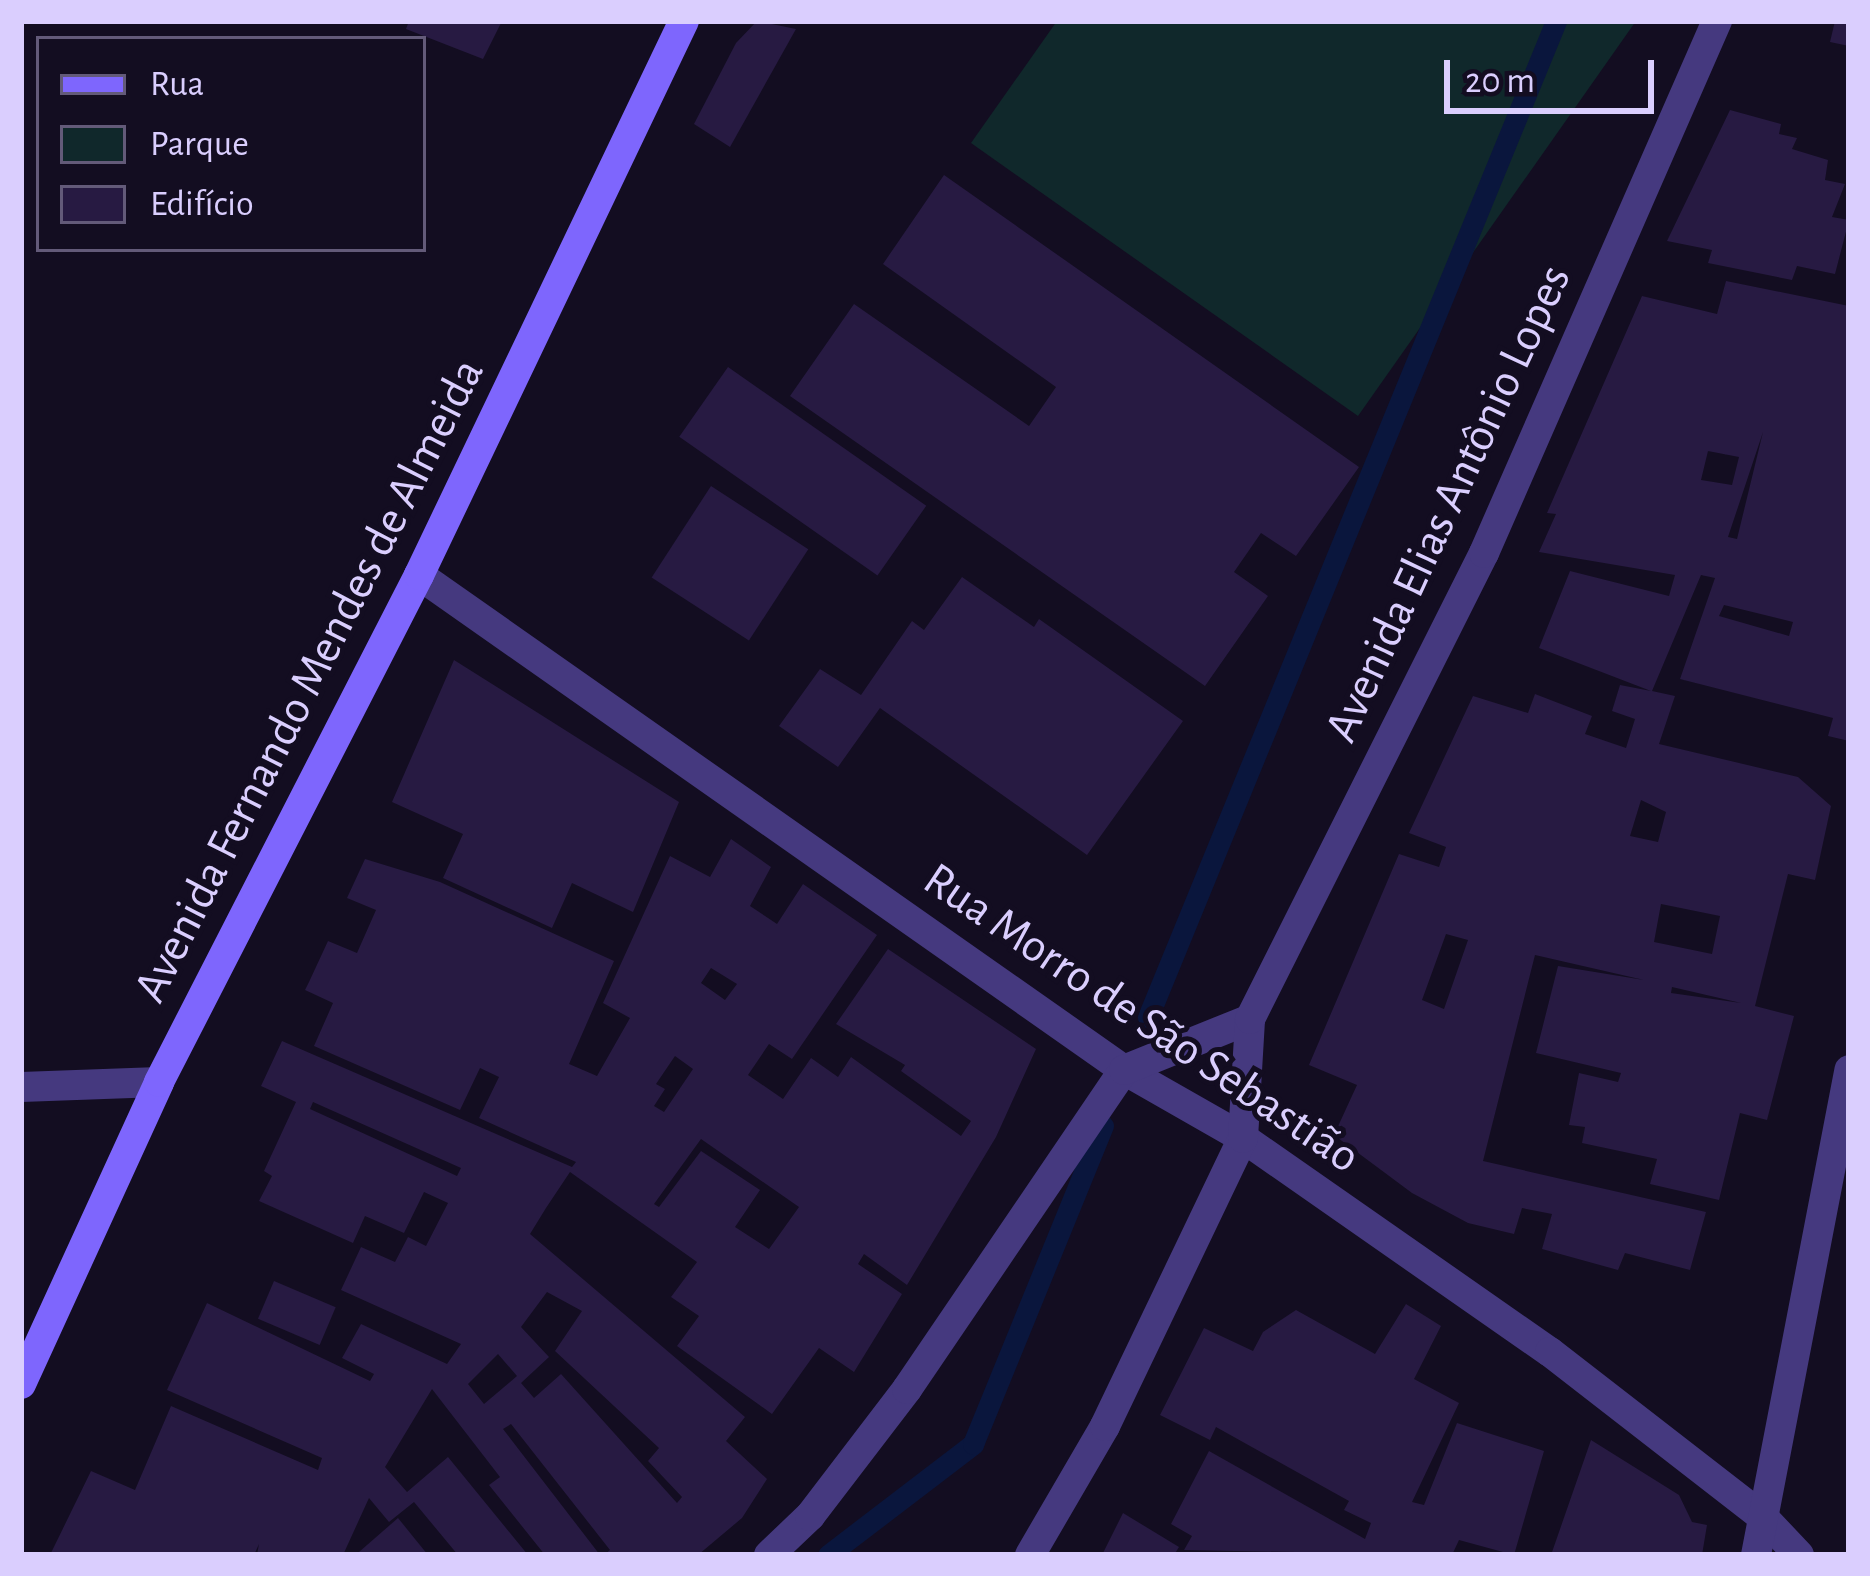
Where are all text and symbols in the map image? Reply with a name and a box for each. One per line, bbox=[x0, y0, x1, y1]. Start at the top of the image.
legend bbox=[36, 36, 426, 252]
scale bar bbox=[1450, 36, 1660, 110]
text: 20 m bbox=[1465, 63, 1535, 99]
text: Rua bbox=[150, 66, 204, 102]
text: Parque bbox=[150, 126, 249, 162]
text: Edifício bbox=[150, 186, 254, 222]
street label: Avenida Elias Antônio Lopes bbox=[1313, 257, 1585, 751]
street label: Avenida Fernando Mendes de Almeida bbox=[122, 350, 498, 1012]
street label: Rua Morro de São Sebastião bbox=[912, 851, 1370, 1187]

